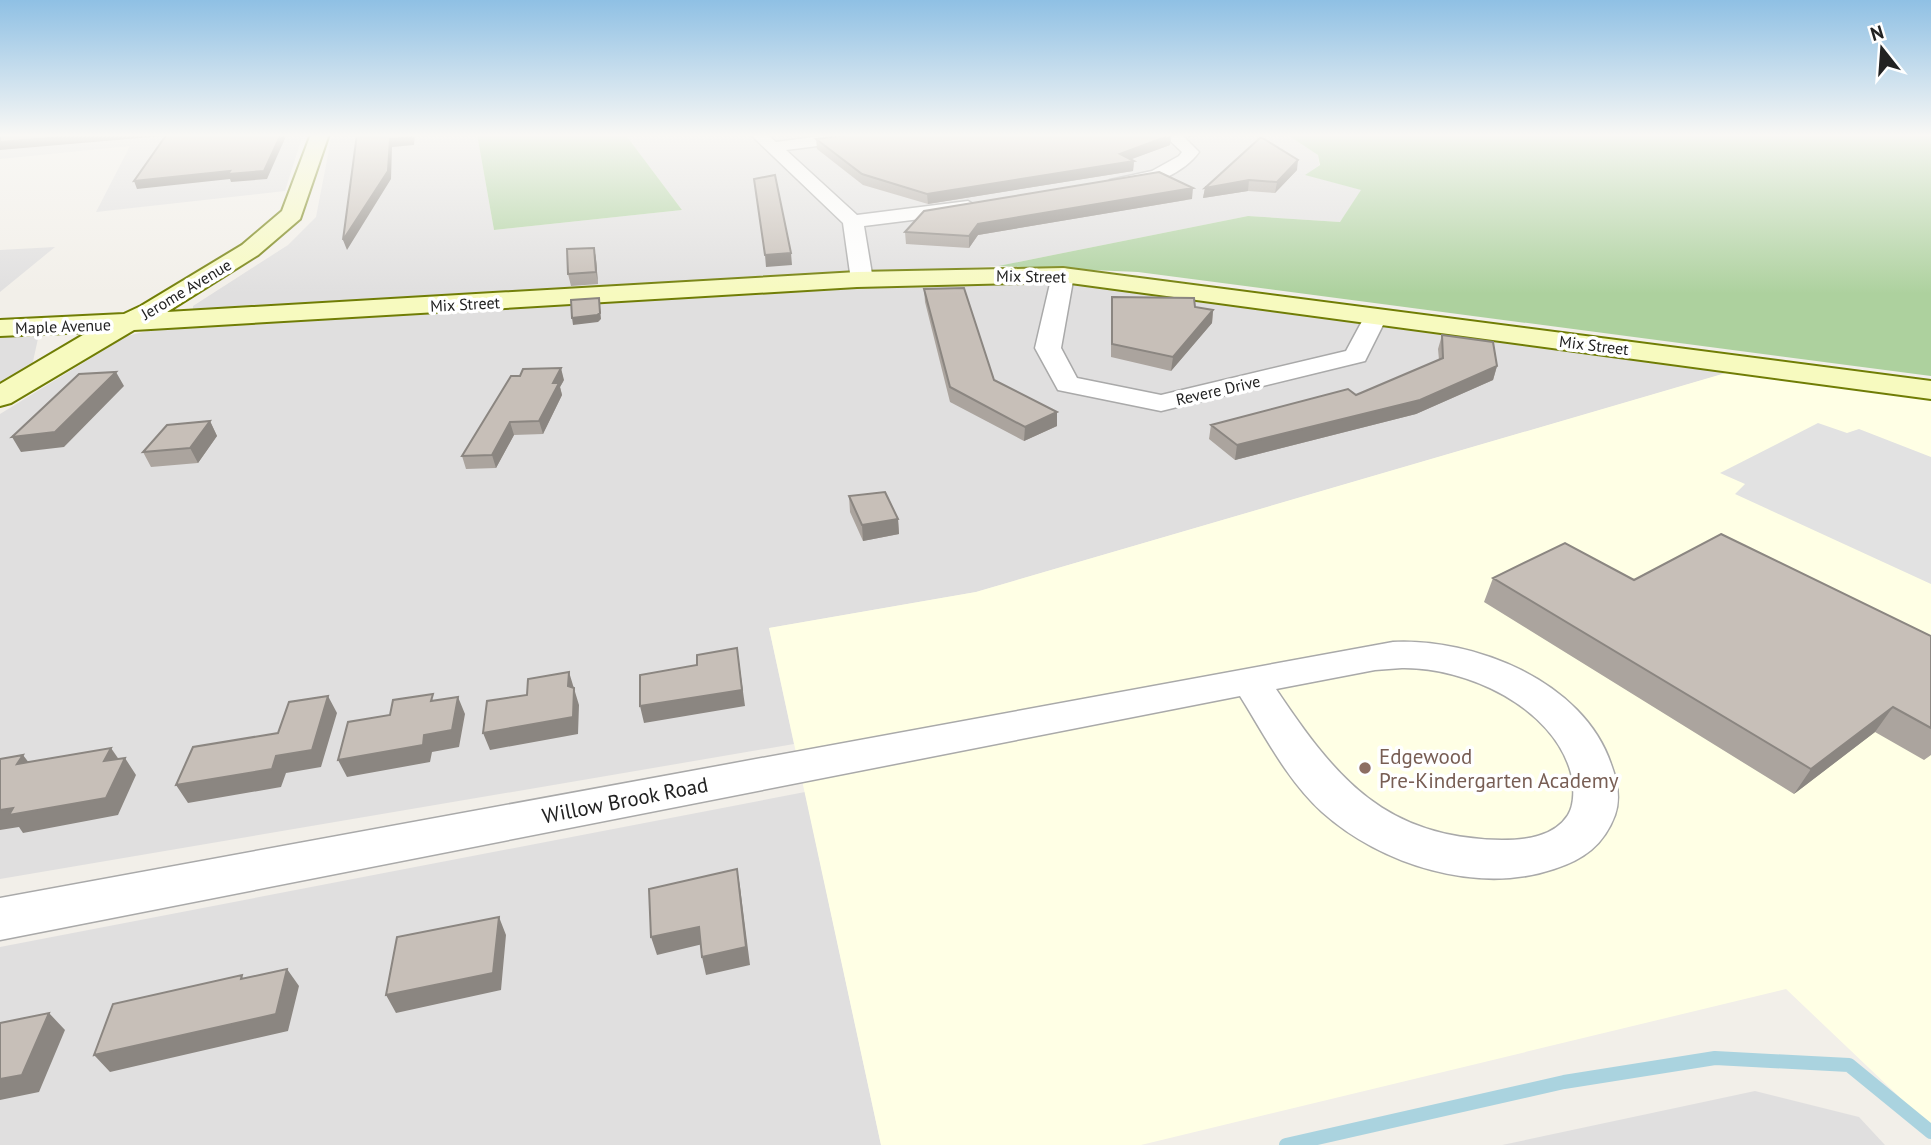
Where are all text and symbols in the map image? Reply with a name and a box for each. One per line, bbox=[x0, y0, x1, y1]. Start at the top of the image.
north arrow bbox=[1847, 14, 1917, 84]
text: N bbox=[1868, 19, 1887, 46]
street label: Jerome Avenue bbox=[136, 254, 235, 324]
street label: Mix Street bbox=[996, 265, 1067, 287]
street label: Mix Street bbox=[430, 292, 501, 316]
street label: Maple Avenue bbox=[15, 314, 111, 338]
street label: Mix Street bbox=[1558, 331, 1630, 359]
street label: Revere Drive bbox=[1174, 371, 1262, 409]
place label: Edgewood Pre-Kindergarten Academy bbox=[1379, 743, 1619, 794]
marker: Edgewood Pre-Kindergarten Academy bbox=[1357, 760, 1373, 776]
street label: Willow Brook Road bbox=[540, 771, 710, 829]

